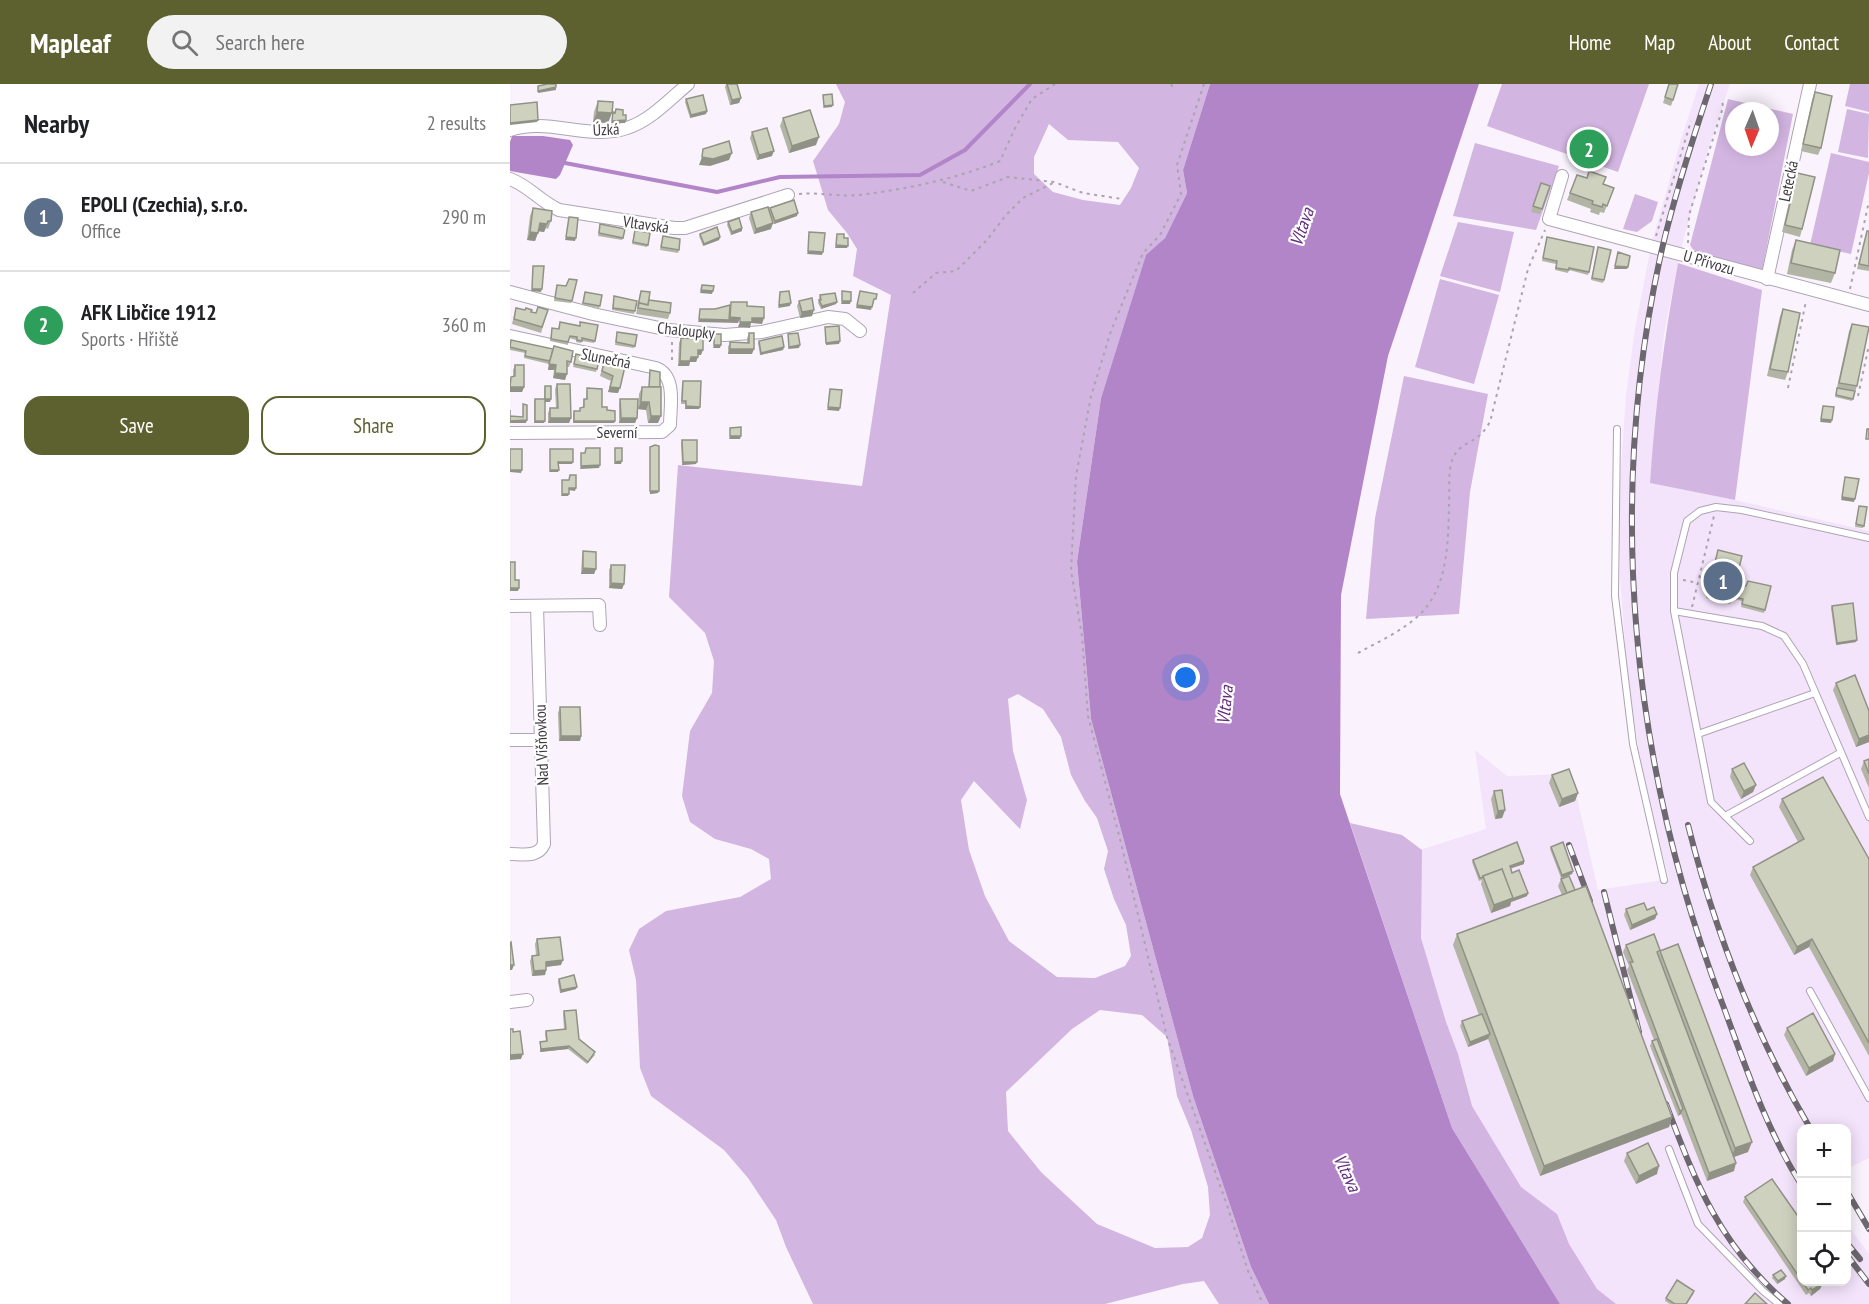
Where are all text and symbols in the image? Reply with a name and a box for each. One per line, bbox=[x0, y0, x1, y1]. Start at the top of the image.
search box bbox=[147, 15, 567, 69]
text: Mapleaf bbox=[30, 24, 111, 61]
icon: search bbox=[168, 26, 201, 59]
text: Search here bbox=[216, 28, 305, 56]
text: Home bbox=[1569, 29, 1611, 56]
text: Map bbox=[1644, 29, 1675, 56]
text: About bbox=[1708, 29, 1751, 56]
text: Contact bbox=[1784, 29, 1839, 56]
north arrow bbox=[1725, 102, 1779, 156]
text: Nearby bbox=[24, 107, 89, 140]
text: 2 results bbox=[427, 110, 486, 136]
street label: Úzká bbox=[592, 118, 620, 140]
pin: 2 bbox=[1570, 126, 1608, 172]
street label: Letecká bbox=[1774, 159, 1802, 203]
text: EPOLI (Czechia), s.r.o. bbox=[81, 190, 248, 218]
text: 1 bbox=[39, 204, 48, 230]
text: 290 m bbox=[442, 204, 486, 230]
water label: Vltava bbox=[1284, 204, 1319, 249]
street label: Vltavská bbox=[621, 211, 670, 237]
text: Office bbox=[81, 218, 121, 244]
street label: U Přívozu bbox=[1681, 245, 1737, 279]
text: AFK Libčice 1912 bbox=[81, 298, 217, 326]
text: 2 bbox=[39, 312, 48, 338]
text: 360 m bbox=[442, 312, 486, 338]
street label: Chaloupky bbox=[656, 317, 716, 343]
text: Sports · Hřiště bbox=[81, 326, 179, 352]
street label: Slunečná bbox=[579, 343, 633, 373]
button: Save bbox=[24, 396, 249, 455]
button: Share bbox=[261, 396, 486, 455]
street label: Severní bbox=[597, 422, 638, 442]
pin: 1 bbox=[1704, 558, 1742, 604]
your location bbox=[1171, 663, 1200, 692]
water label: Vltava bbox=[1211, 684, 1238, 725]
street label: Nad Višňovkou bbox=[530, 704, 552, 786]
map controls bbox=[1797, 1124, 1851, 1286]
button: + bbox=[1797, 1124, 1851, 1178]
water label: Vltava bbox=[1329, 1150, 1366, 1196]
button: − bbox=[1797, 1178, 1851, 1232]
button: locate bbox=[1797, 1232, 1851, 1286]

